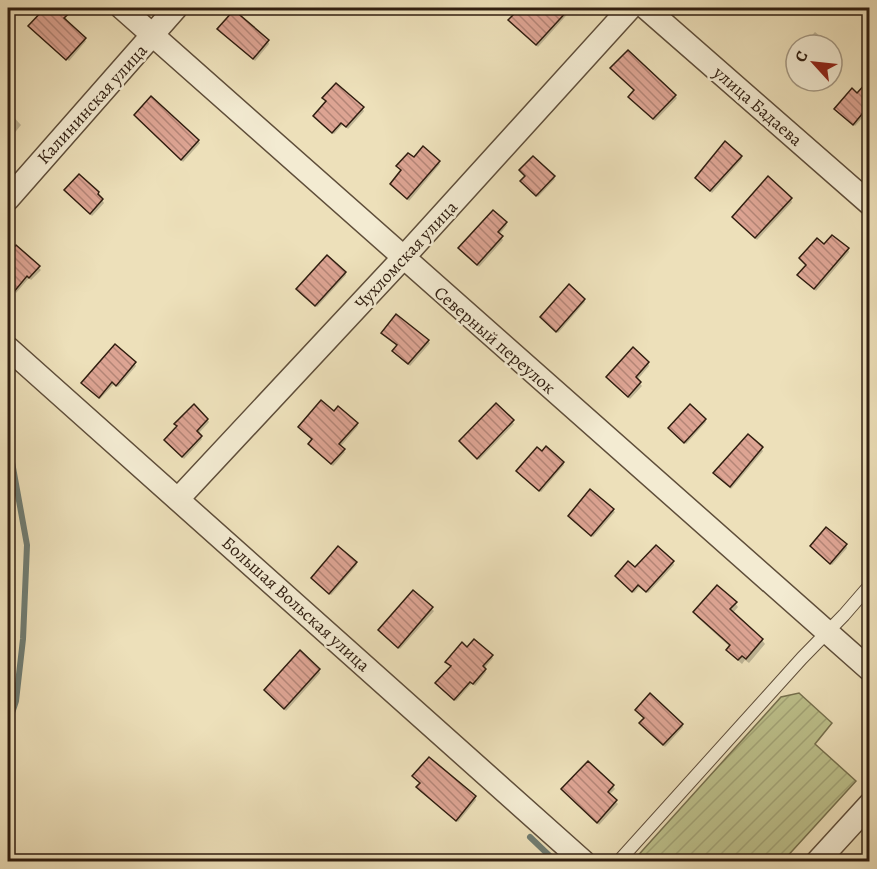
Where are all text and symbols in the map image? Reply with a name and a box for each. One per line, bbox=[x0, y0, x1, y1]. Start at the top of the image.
north arrow bbox=[784, 33, 844, 93]
street label: Калининская улица bbox=[32, 38, 153, 169]
text: С bbox=[789, 47, 814, 66]
street label: улица Бадаева bbox=[708, 60, 808, 152]
street label: Чухломская улица bbox=[349, 195, 463, 315]
street label: Северный переулок bbox=[429, 281, 561, 399]
street label: Большая Вольская улица bbox=[217, 531, 376, 678]

